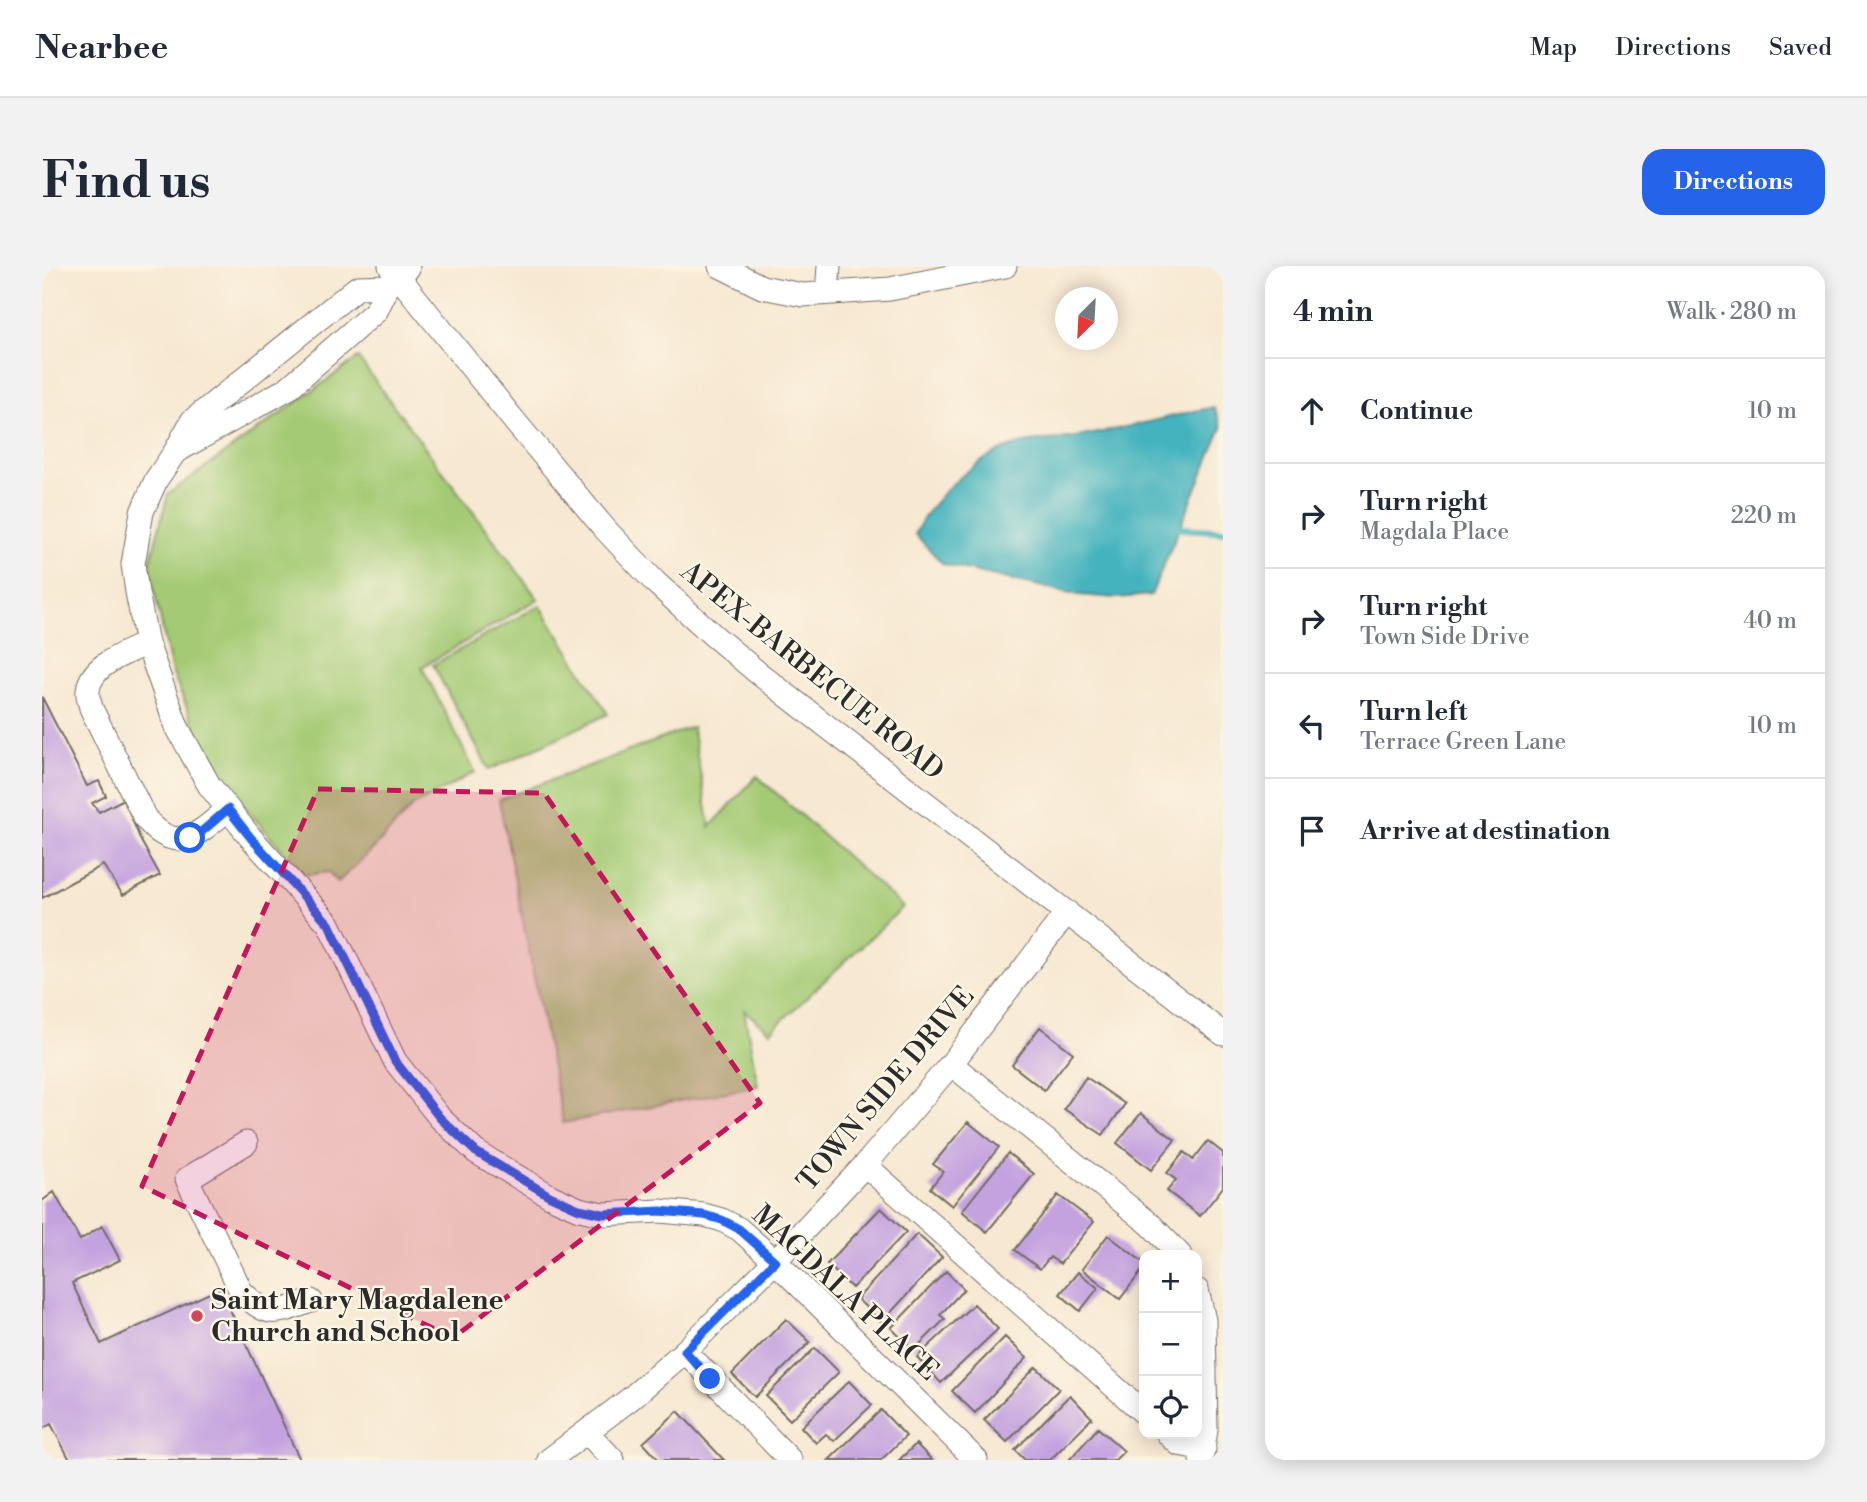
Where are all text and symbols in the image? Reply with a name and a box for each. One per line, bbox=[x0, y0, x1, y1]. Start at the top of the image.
text: Nearbee bbox=[35, 28, 168, 69]
text: Map bbox=[1530, 33, 1577, 63]
text: Directions bbox=[1615, 33, 1731, 63]
text: Saved bbox=[1769, 33, 1832, 63]
button: Directions bbox=[1642, 149, 1825, 215]
text: Find us bbox=[42, 152, 211, 213]
north arrow bbox=[1055, 287, 1118, 350]
text: 4 min bbox=[1293, 293, 1373, 331]
text: Walk · 280 m bbox=[1667, 298, 1797, 326]
icon: ahead bbox=[1293, 392, 1331, 430]
text: Continue bbox=[1360, 395, 1473, 427]
text: 10 m bbox=[1748, 397, 1797, 425]
text: Turn right bbox=[1360, 486, 1488, 518]
icon: right bbox=[1293, 497, 1331, 535]
text: 220 m bbox=[1731, 502, 1797, 530]
text: Magdala Place bbox=[1360, 518, 1509, 546]
street label: APEX-BARBECUE ROAD bbox=[672, 553, 951, 788]
text: Turn right bbox=[1360, 591, 1488, 623]
icon: right bbox=[1293, 602, 1331, 640]
text: 40 m bbox=[1743, 607, 1797, 635]
text: Town Side Drive bbox=[1360, 623, 1530, 651]
text: Turn left bbox=[1360, 696, 1468, 728]
icon: left bbox=[1293, 707, 1331, 745]
text: 10 m bbox=[1748, 712, 1797, 740]
text: Terrace Green Lane bbox=[1360, 728, 1566, 756]
icon: arrive bbox=[1293, 812, 1331, 850]
text: Arrive at destination bbox=[1360, 815, 1610, 847]
route start bbox=[174, 822, 205, 853]
street label: TOWN SIDE DRIVE bbox=[790, 979, 982, 1199]
street label: MAGDALA PLACE bbox=[744, 1198, 946, 1388]
map controls bbox=[1139, 1250, 1202, 1439]
button: + bbox=[1139, 1250, 1202, 1313]
place label: Saint Mary Magdalene Church and School bbox=[211, 1283, 504, 1350]
marker: Saint Mary Magdalene Church and School bbox=[189, 1308, 205, 1324]
button: − bbox=[1139, 1313, 1202, 1376]
route end bbox=[694, 1363, 725, 1394]
button: locate bbox=[1139, 1376, 1202, 1439]

